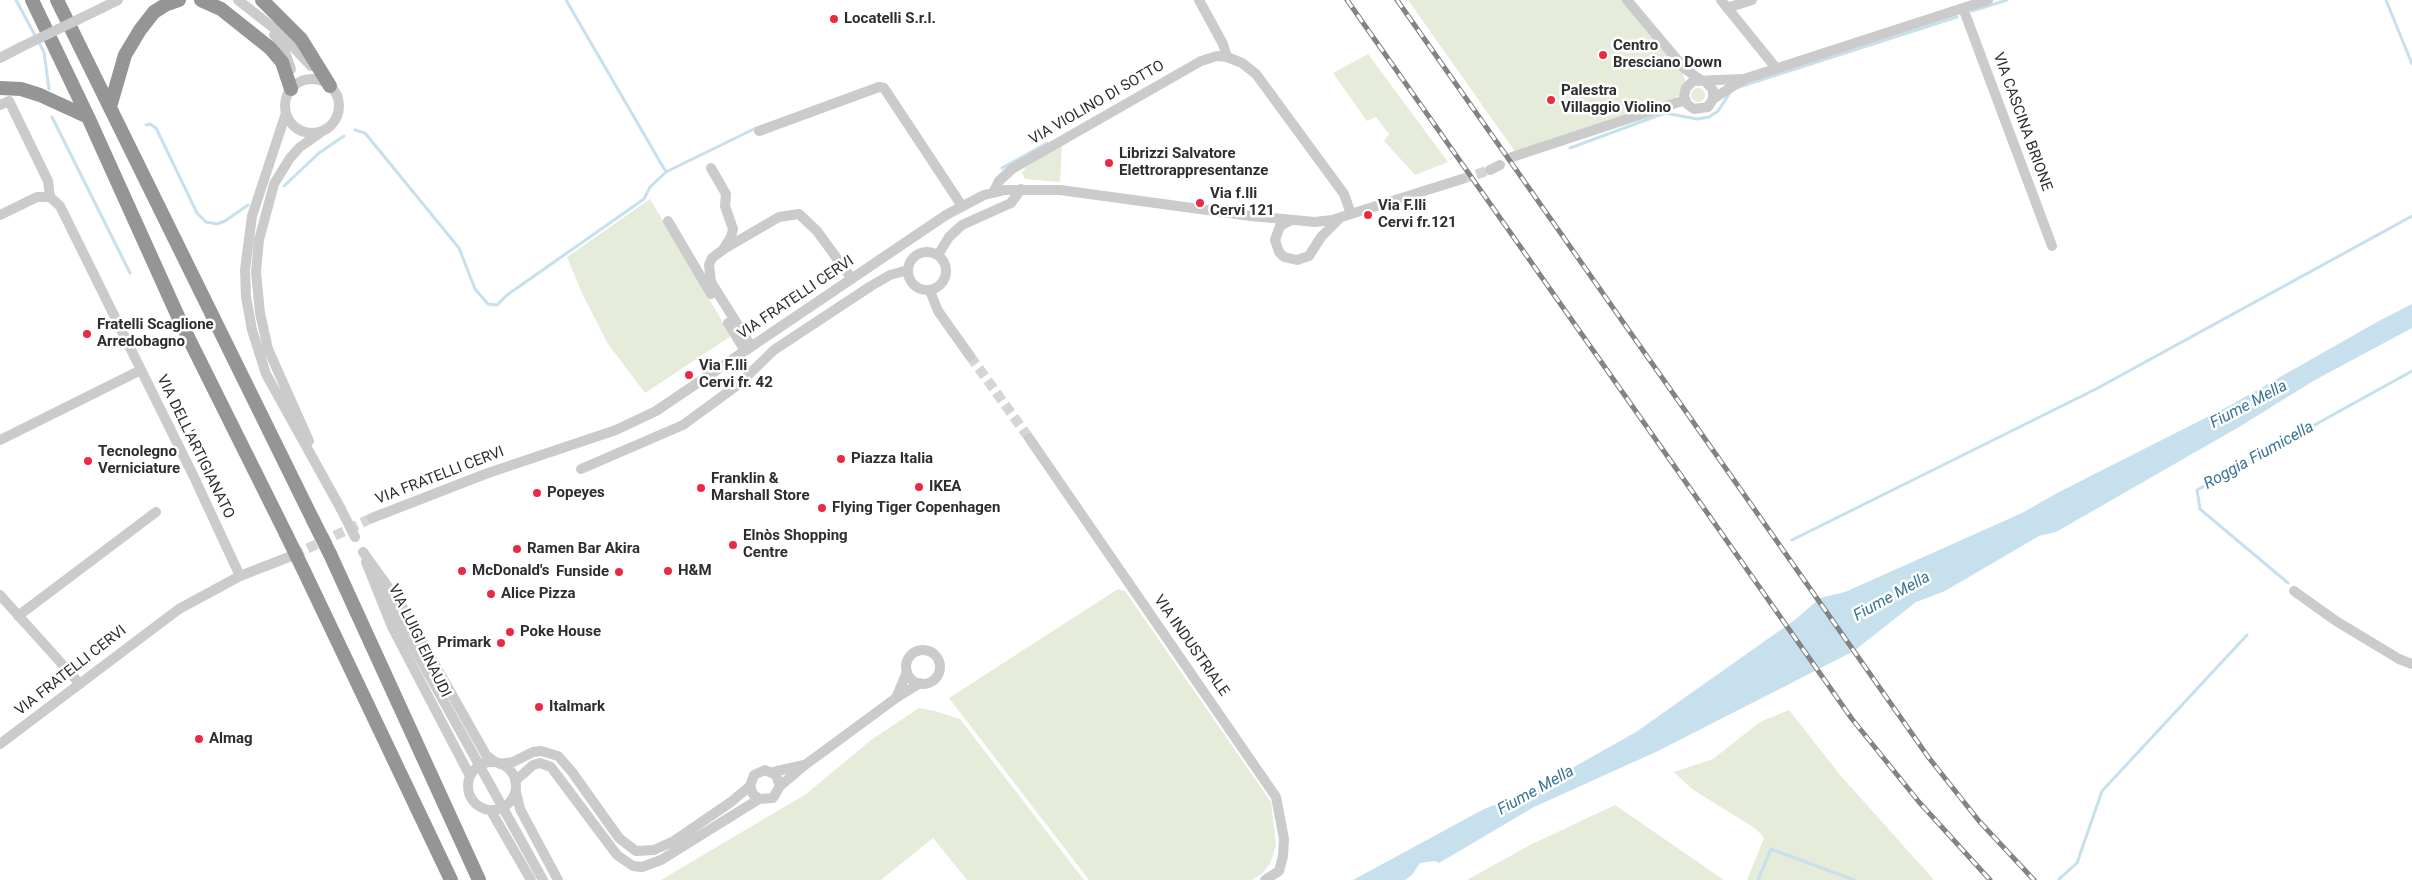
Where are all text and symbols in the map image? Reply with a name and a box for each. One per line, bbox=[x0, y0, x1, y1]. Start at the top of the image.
place label: Locatelli S.r.l. bbox=[844, 10, 936, 28]
marker: Locatelli S.r.l. bbox=[828, 13, 840, 25]
place label: Centro Bresciano Down bbox=[1613, 37, 1722, 72]
marker: Centro Bresciano Down bbox=[1597, 49, 1609, 61]
street label: VIA CASCINA BRIONE bbox=[1989, 50, 2055, 194]
street label: VIA VIOLINO DI SOTTO bbox=[1026, 57, 1168, 149]
place label: Palestra Villaggio Violino bbox=[1561, 82, 1671, 117]
marker: Palestra Villaggio Violino bbox=[1545, 94, 1557, 106]
place label: Librizzi Salvatore Elettrorappresentanze bbox=[1119, 145, 1268, 180]
marker: Librizzi Salvatore Elettrorappresentanze bbox=[1103, 157, 1115, 169]
place label: Via f.lli Cervi 121 bbox=[1210, 185, 1275, 220]
marker: Via f.lli Cervi 121 bbox=[1194, 197, 1206, 209]
place label: Via F.lli Cervi fr.121 bbox=[1378, 197, 1457, 232]
marker: Via F.lli Cervi fr.121 bbox=[1362, 209, 1374, 221]
street label: VIA FRATELLI CERVI bbox=[735, 252, 857, 344]
place label: Fratelli Scaglione Arredobagno bbox=[97, 316, 214, 351]
marker: Fratelli Scaglione Arredobagno bbox=[81, 328, 93, 340]
place label: Via F.lli Cervi fr. 42 bbox=[699, 357, 773, 392]
marker: Via F.lli Cervi fr. 42 bbox=[683, 369, 695, 381]
street label: VIA DELL'ARTIGIANATO bbox=[152, 372, 238, 522]
water label: Fiume Mella bbox=[2207, 377, 2291, 433]
water label: Roggia Fiumicella bbox=[2201, 418, 2317, 494]
place label: Tecnolegno Verniciature bbox=[98, 443, 180, 478]
street label: VIA FRATELLI CERVI bbox=[373, 443, 507, 509]
place label: Piazza Italia bbox=[851, 450, 933, 468]
marker: Piazza Italia bbox=[835, 453, 847, 465]
marker: Tecnolegno Verniciature bbox=[82, 455, 94, 467]
place label: Franklin & Marshall Store bbox=[711, 470, 809, 505]
place label: IKEA bbox=[929, 478, 961, 496]
marker: IKEA bbox=[913, 481, 925, 493]
marker: Franklin & Marshall Store bbox=[695, 482, 707, 494]
place label: Popeyes bbox=[547, 484, 605, 502]
marker: Popeyes bbox=[531, 487, 543, 499]
place label: Flying Tiger Copenhagen bbox=[832, 499, 1000, 517]
marker: Flying Tiger Copenhagen bbox=[816, 502, 828, 514]
place label: Elnòs Shopping Centre bbox=[743, 527, 848, 562]
marker: Elnòs Shopping Centre bbox=[727, 539, 739, 551]
place label: Ramen Bar Akira bbox=[527, 540, 640, 558]
marker: Ramen Bar Akira bbox=[511, 543, 523, 555]
place label: McDonald's bbox=[472, 562, 549, 580]
place label: H&M bbox=[678, 562, 712, 580]
place label: Funside bbox=[556, 563, 609, 581]
marker: McDonald's bbox=[456, 565, 468, 577]
marker: H&M bbox=[662, 565, 674, 577]
marker: Funside bbox=[613, 566, 625, 578]
water label: Fiume Mella bbox=[1850, 568, 1934, 626]
street label: VIA LUIGI EINAUDI bbox=[384, 582, 454, 700]
place label: Alice Pizza bbox=[501, 585, 576, 603]
marker: Alice Pizza bbox=[485, 588, 497, 600]
street label: VIA INDUSTRIALE bbox=[1149, 592, 1233, 700]
street label: VIA FRATELLI CERVI bbox=[12, 622, 130, 720]
place label: Poke House bbox=[520, 623, 601, 641]
marker: Poke House bbox=[504, 626, 516, 638]
place label: Primark bbox=[437, 634, 491, 652]
marker: Primark bbox=[495, 637, 507, 649]
place label: Italmark bbox=[549, 698, 605, 716]
marker: Italmark bbox=[533, 701, 545, 713]
place label: Almag bbox=[209, 730, 253, 748]
marker: Almag bbox=[193, 733, 205, 745]
water label: Fiume Mella bbox=[1494, 762, 1578, 820]

